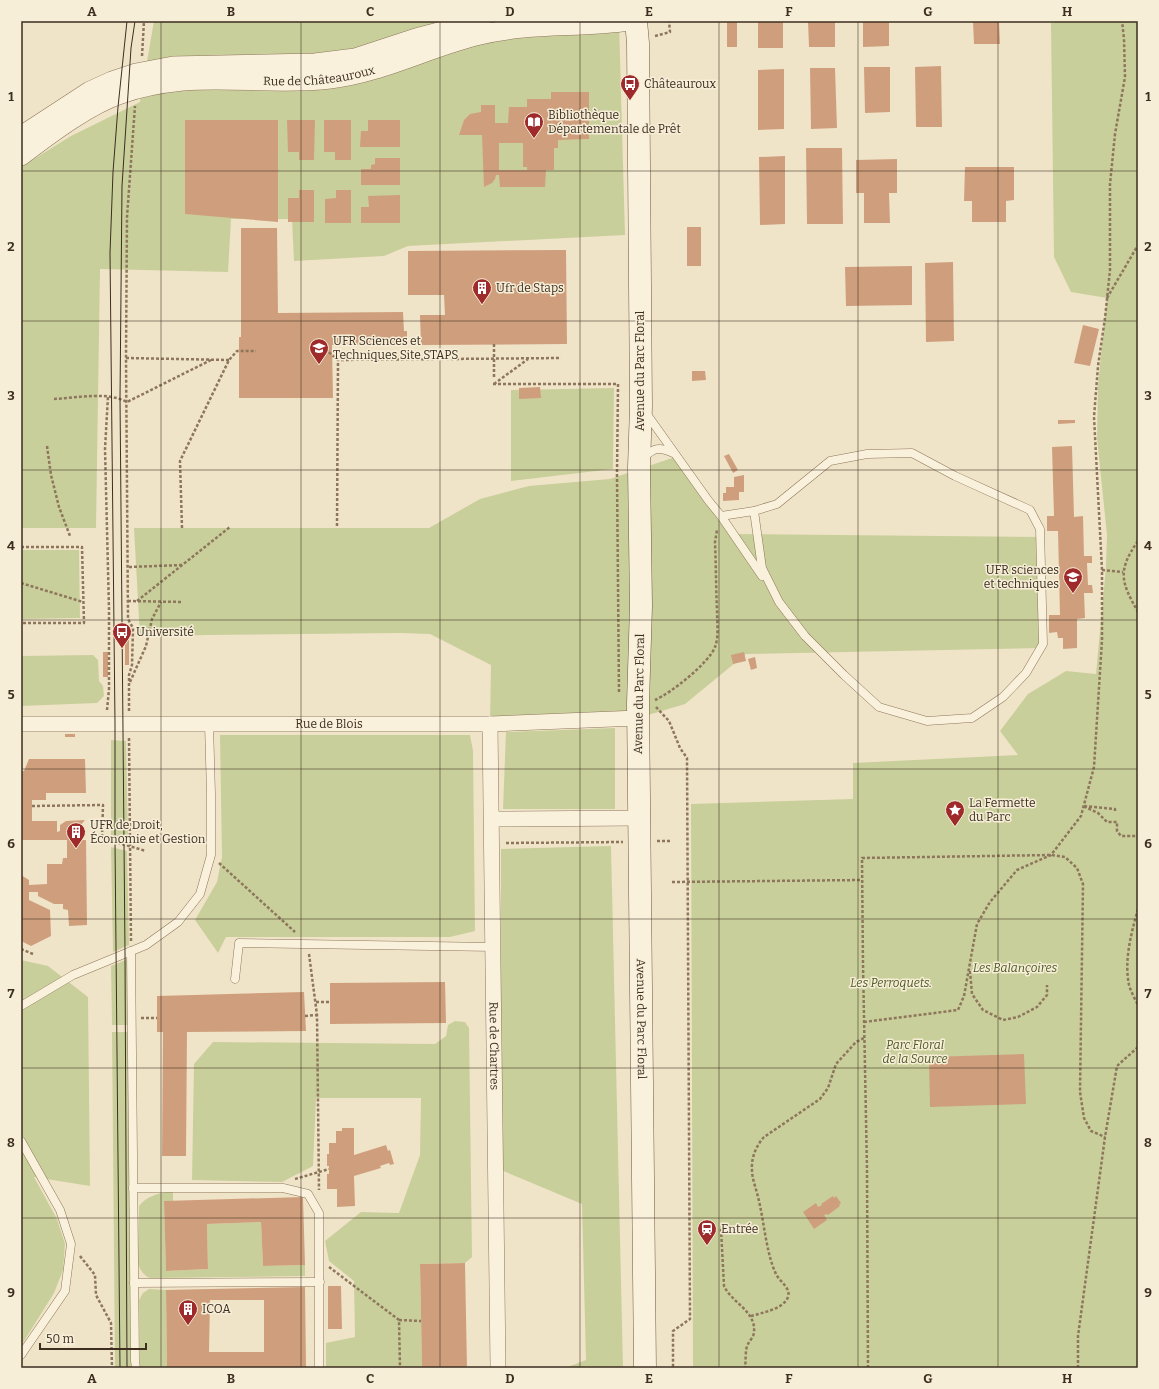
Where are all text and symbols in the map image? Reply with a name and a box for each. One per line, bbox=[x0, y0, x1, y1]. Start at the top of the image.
text: A bbox=[87, 4, 97, 19]
text: B bbox=[227, 4, 235, 19]
text: C bbox=[366, 4, 374, 19]
text: D bbox=[505, 4, 515, 19]
text: E bbox=[645, 4, 653, 19]
text: F bbox=[785, 4, 793, 19]
text: G bbox=[923, 4, 933, 19]
text: H bbox=[1062, 4, 1072, 19]
street label: Rue de Châteauroux bbox=[263, 63, 377, 88]
bus stop icon: Châteauroux bbox=[619, 73, 641, 101]
place label: Châteauroux bbox=[644, 77, 716, 91]
text: 1 bbox=[8, 89, 14, 104]
text: 1 bbox=[1145, 89, 1151, 104]
place label: Bibliothèque Départementale de Prêt bbox=[548, 108, 681, 136]
library icon: Bibliothèque Départementale de Prêt bbox=[523, 111, 545, 139]
text: 2 bbox=[7, 239, 15, 254]
text: 2 bbox=[1144, 239, 1152, 254]
building icon: Ufr de Staps bbox=[471, 277, 493, 305]
place label: Ufr de Staps bbox=[496, 281, 564, 295]
street label: Avenue du Parc Floral bbox=[633, 310, 647, 431]
place label: UFR Sciences et Techniques Site STAPS bbox=[333, 334, 458, 362]
school or university icon: UFR Sciences et Techniques Site STAPS bbox=[308, 337, 330, 365]
text: 3 bbox=[7, 388, 15, 403]
text: 3 bbox=[1144, 388, 1152, 403]
text: 4 bbox=[7, 538, 15, 553]
text: 4 bbox=[1144, 538, 1152, 553]
place label: UFR sciences et techniques bbox=[984, 563, 1059, 591]
school or university icon: UFR sciences et techniques bbox=[1062, 566, 1084, 594]
bus stop icon: Université bbox=[111, 621, 133, 649]
place label: Université bbox=[136, 625, 194, 639]
street label: Avenue du Parc Floral bbox=[631, 633, 647, 754]
text: 5 bbox=[7, 687, 15, 702]
text: 5 bbox=[1144, 687, 1152, 702]
street label: Rue de Blois bbox=[295, 717, 363, 731]
place label: La Fermette du Parc bbox=[969, 796, 1035, 824]
place icon: La Fermette du Parc bbox=[944, 799, 966, 827]
place label: UFR de Droit, Économie et Gestion bbox=[90, 818, 206, 846]
building icon: UFR de Droit, Économie et Gestion bbox=[65, 821, 87, 849]
text: 6 bbox=[7, 836, 15, 851]
text: 6 bbox=[1144, 836, 1152, 851]
street label: Avenue du Parc Floral bbox=[634, 958, 649, 1080]
park label: Les Balançoires bbox=[973, 961, 1057, 975]
park label: Les Perroquets. bbox=[850, 976, 932, 990]
text: 7 bbox=[8, 986, 15, 1001]
text: 7 bbox=[1145, 986, 1152, 1001]
street label: Rue de Chartres bbox=[486, 1002, 502, 1091]
park label: Parc Floral de la Source bbox=[883, 1038, 948, 1066]
text: 8 bbox=[7, 1135, 15, 1150]
text: 8 bbox=[1144, 1135, 1152, 1150]
station icon: Entrée bbox=[696, 1218, 718, 1246]
place label: Entrée bbox=[721, 1222, 758, 1236]
text: 9 bbox=[7, 1285, 15, 1300]
text: 9 bbox=[1144, 1285, 1152, 1300]
building icon: ICOA bbox=[177, 1298, 199, 1326]
place label: ICOA bbox=[202, 1302, 231, 1316]
scale bar bbox=[40, 1325, 146, 1351]
text: 50 m bbox=[46, 1332, 75, 1346]
text: A bbox=[87, 1371, 97, 1386]
text: B bbox=[227, 1371, 235, 1386]
text: C bbox=[366, 1371, 374, 1386]
text: D bbox=[505, 1371, 515, 1386]
text: E bbox=[645, 1371, 653, 1386]
text: F bbox=[785, 1371, 793, 1386]
text: G bbox=[923, 1371, 933, 1386]
text: H bbox=[1062, 1371, 1072, 1386]

